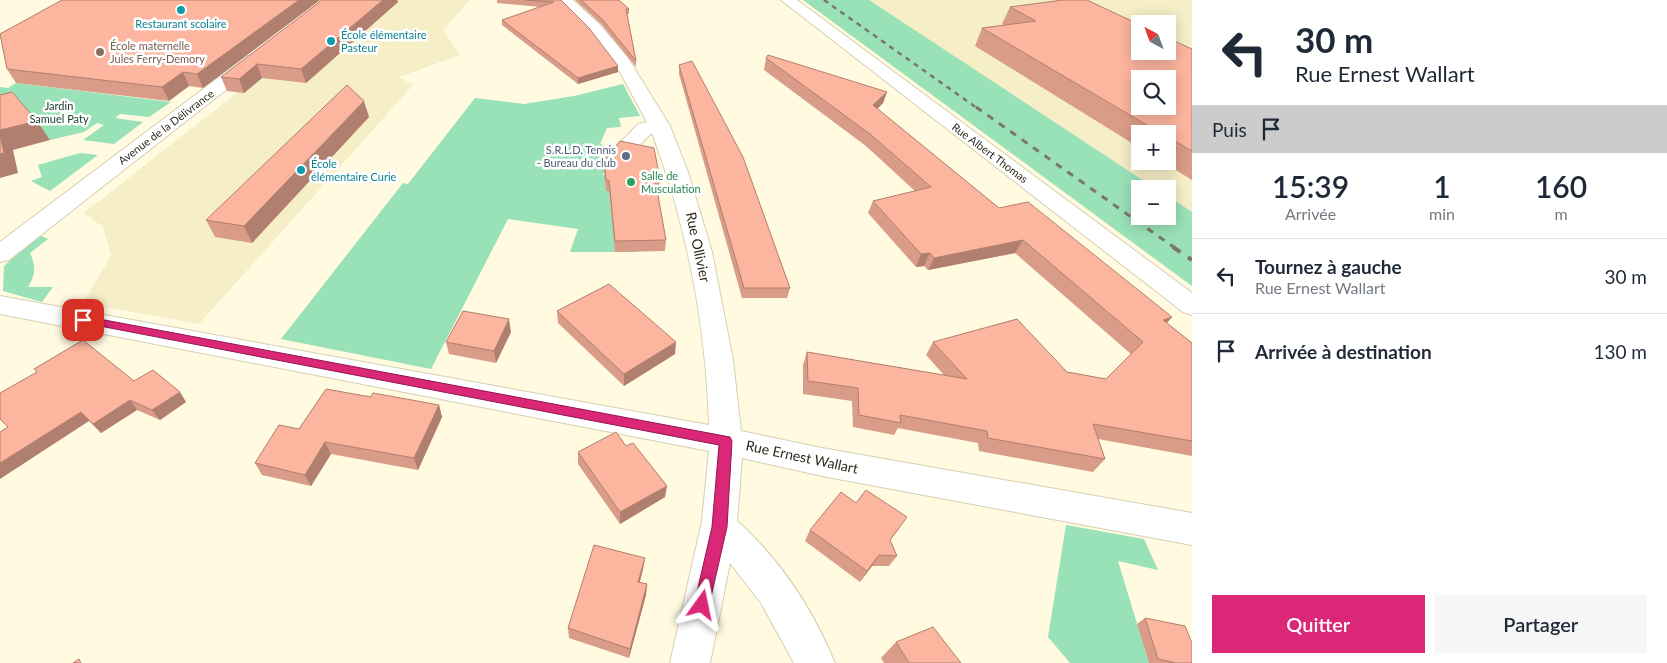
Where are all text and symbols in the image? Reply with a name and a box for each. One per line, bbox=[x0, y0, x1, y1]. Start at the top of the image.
marker: Restaurant scolaire bbox=[175, 4, 187, 16]
north arrow bbox=[1131, 15, 1176, 60]
map controls bbox=[1131, 15, 1176, 225]
place label: Restaurant scolaire bbox=[135, 17, 227, 30]
text: 30 m bbox=[1295, 18, 1373, 60]
icon: left bbox=[1212, 20, 1277, 85]
place label: École élémentaire Pasteur bbox=[341, 28, 427, 54]
marker: École élémentaire Pasteur bbox=[325, 35, 337, 47]
place label: École maternelle Jules Ferry-Demory bbox=[110, 39, 205, 65]
marker: École maternelle Jules Ferry-Demory bbox=[94, 46, 106, 58]
text: Rue Ernest Wallart bbox=[1295, 60, 1475, 87]
button: search bbox=[1131, 70, 1176, 115]
street label: Avenue de la Délivrance bbox=[115, 86, 216, 167]
park label: Jardin Samuel Paty bbox=[29, 99, 89, 125]
icon: arrive bbox=[1257, 115, 1285, 143]
text: Puis bbox=[1212, 118, 1247, 141]
street label: Rue Albert Thomas bbox=[950, 120, 1031, 185]
button: + bbox=[1131, 125, 1176, 170]
place label: S.R.L.D. Tennis - Bureau du club bbox=[537, 143, 616, 169]
marker: S.R.L.D. Tennis - Bureau du club bbox=[620, 150, 632, 162]
place label: École élémentaire Curie bbox=[311, 157, 397, 183]
marker: École élémentaire Curie bbox=[295, 164, 307, 176]
text: 15:39 bbox=[1272, 168, 1349, 204]
text: 1 bbox=[1433, 168, 1451, 204]
text: 160 bbox=[1535, 168, 1587, 204]
place label: Salle de Musculation bbox=[641, 169, 701, 195]
marker: Salle de Musculation bbox=[625, 176, 637, 188]
button: − bbox=[1131, 180, 1176, 225]
text: Arrivée bbox=[1285, 204, 1336, 223]
text: min bbox=[1429, 204, 1455, 223]
text: m bbox=[1554, 204, 1568, 223]
street label: Rue Ollivier bbox=[683, 210, 714, 284]
text: Tournez à gauche bbox=[1255, 255, 1402, 278]
icon: left bbox=[1212, 262, 1240, 290]
text: 30 m bbox=[1604, 265, 1647, 288]
text: Rue Ernest Wallart bbox=[1255, 278, 1386, 297]
pin bbox=[62, 299, 104, 341]
icon: arrive bbox=[69, 306, 97, 334]
icon: arrive bbox=[1212, 337, 1240, 365]
text: Arrivée à destination bbox=[1255, 340, 1432, 363]
text: 130 m bbox=[1593, 340, 1647, 363]
street label: Rue Ernest Wallart bbox=[744, 436, 860, 477]
position arrow bbox=[675, 578, 727, 630]
button: Quitter bbox=[1212, 595, 1425, 653]
button: Partager bbox=[1435, 595, 1647, 653]

